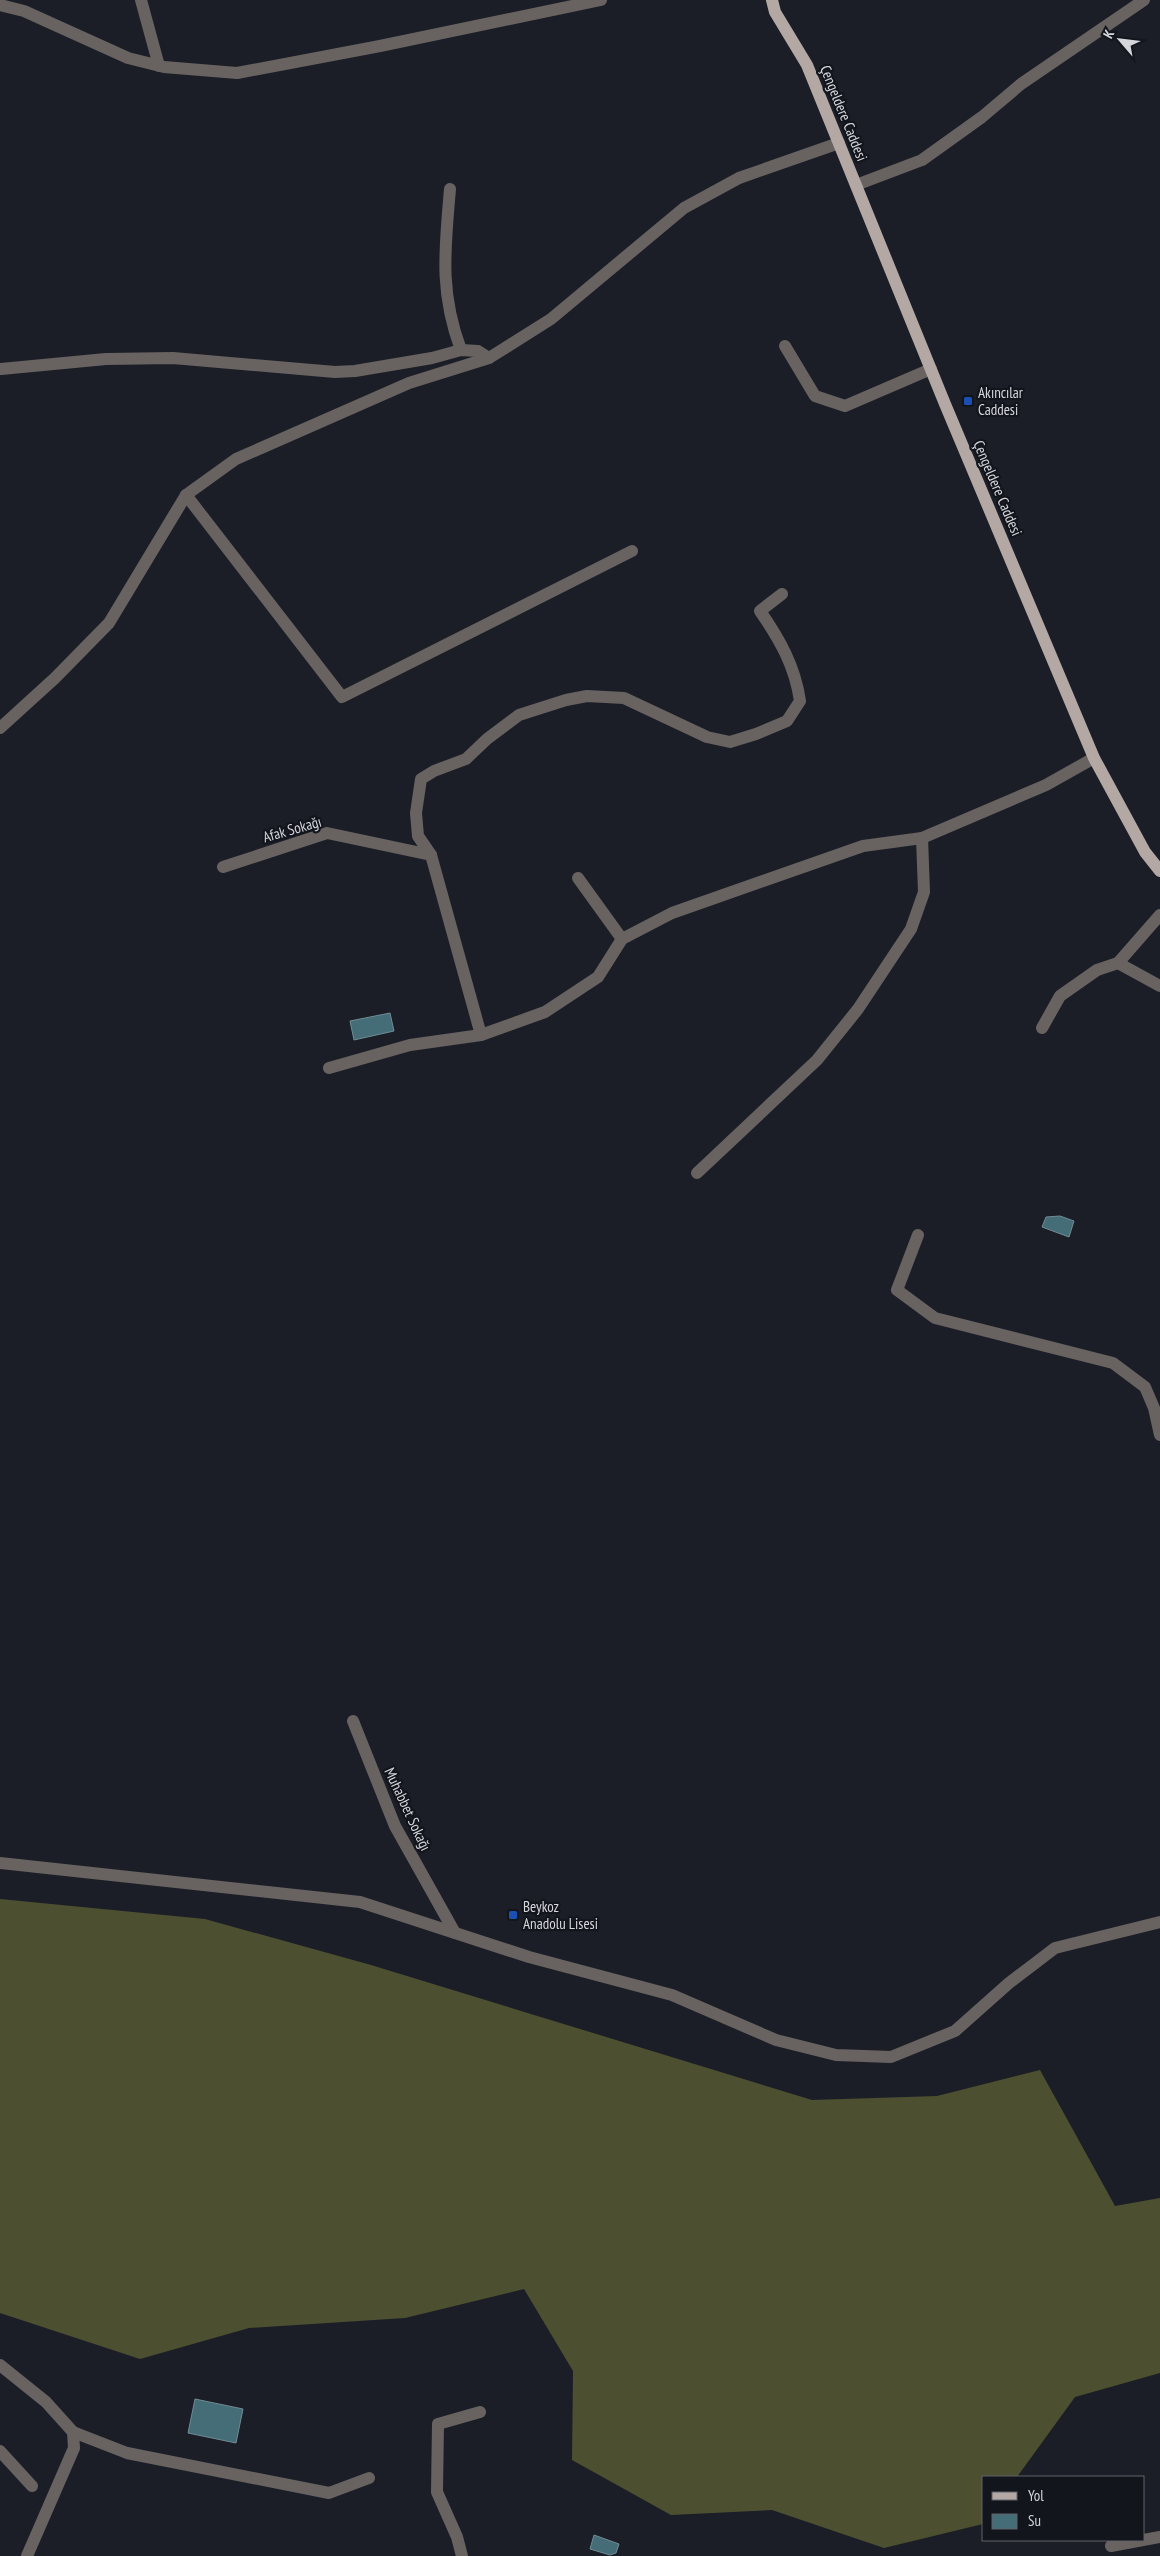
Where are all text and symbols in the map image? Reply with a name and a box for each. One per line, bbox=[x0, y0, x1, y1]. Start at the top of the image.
north arrow bbox=[1095, 15, 1145, 65]
text: K bbox=[1099, 26, 1119, 41]
street label: Çengeldere Caddesi bbox=[816, 62, 872, 164]
place label: Akıncılar Caddesi bbox=[978, 383, 1024, 419]
marker: Akıncılar Caddesi bbox=[962, 395, 974, 407]
street label: Çengeldere Caddesi bbox=[969, 437, 1027, 539]
street label: Afak Sokağı bbox=[261, 812, 323, 846]
street label: Muhabbet Sokağı bbox=[380, 1764, 436, 1854]
place label: Beykoz Anadolu Lisesi bbox=[523, 1897, 598, 1933]
marker: Beykoz Anadolu Lisesi bbox=[507, 1909, 519, 1921]
legend bbox=[982, 2476, 1145, 2541]
text: Yol bbox=[1028, 2486, 1044, 2505]
text: Su bbox=[1028, 2511, 1041, 2530]

